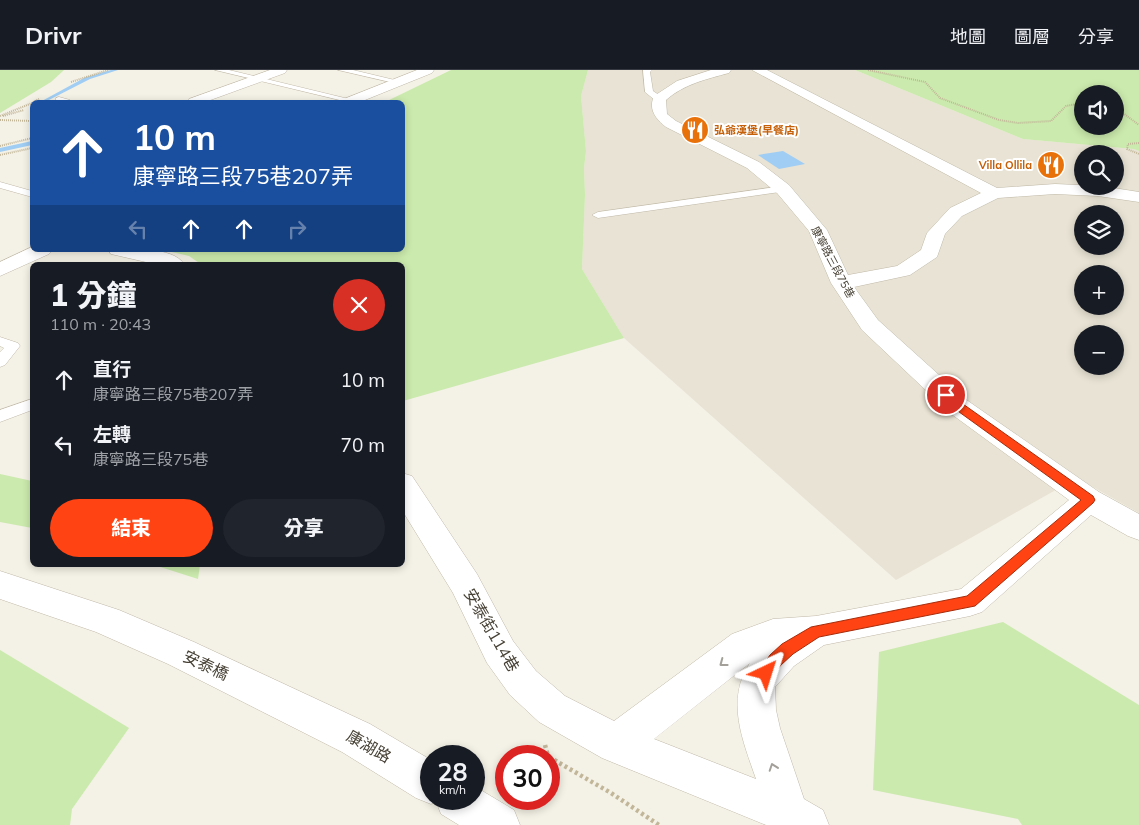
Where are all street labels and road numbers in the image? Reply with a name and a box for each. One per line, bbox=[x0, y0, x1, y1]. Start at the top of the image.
street label: 康寧路三段75巷 bbox=[808, 224, 858, 300]
street label: 安泰街114巷 bbox=[460, 585, 524, 675]
street label: 安泰橋 bbox=[180, 646, 232, 684]
street label: 康湖路 bbox=[343, 725, 395, 767]

